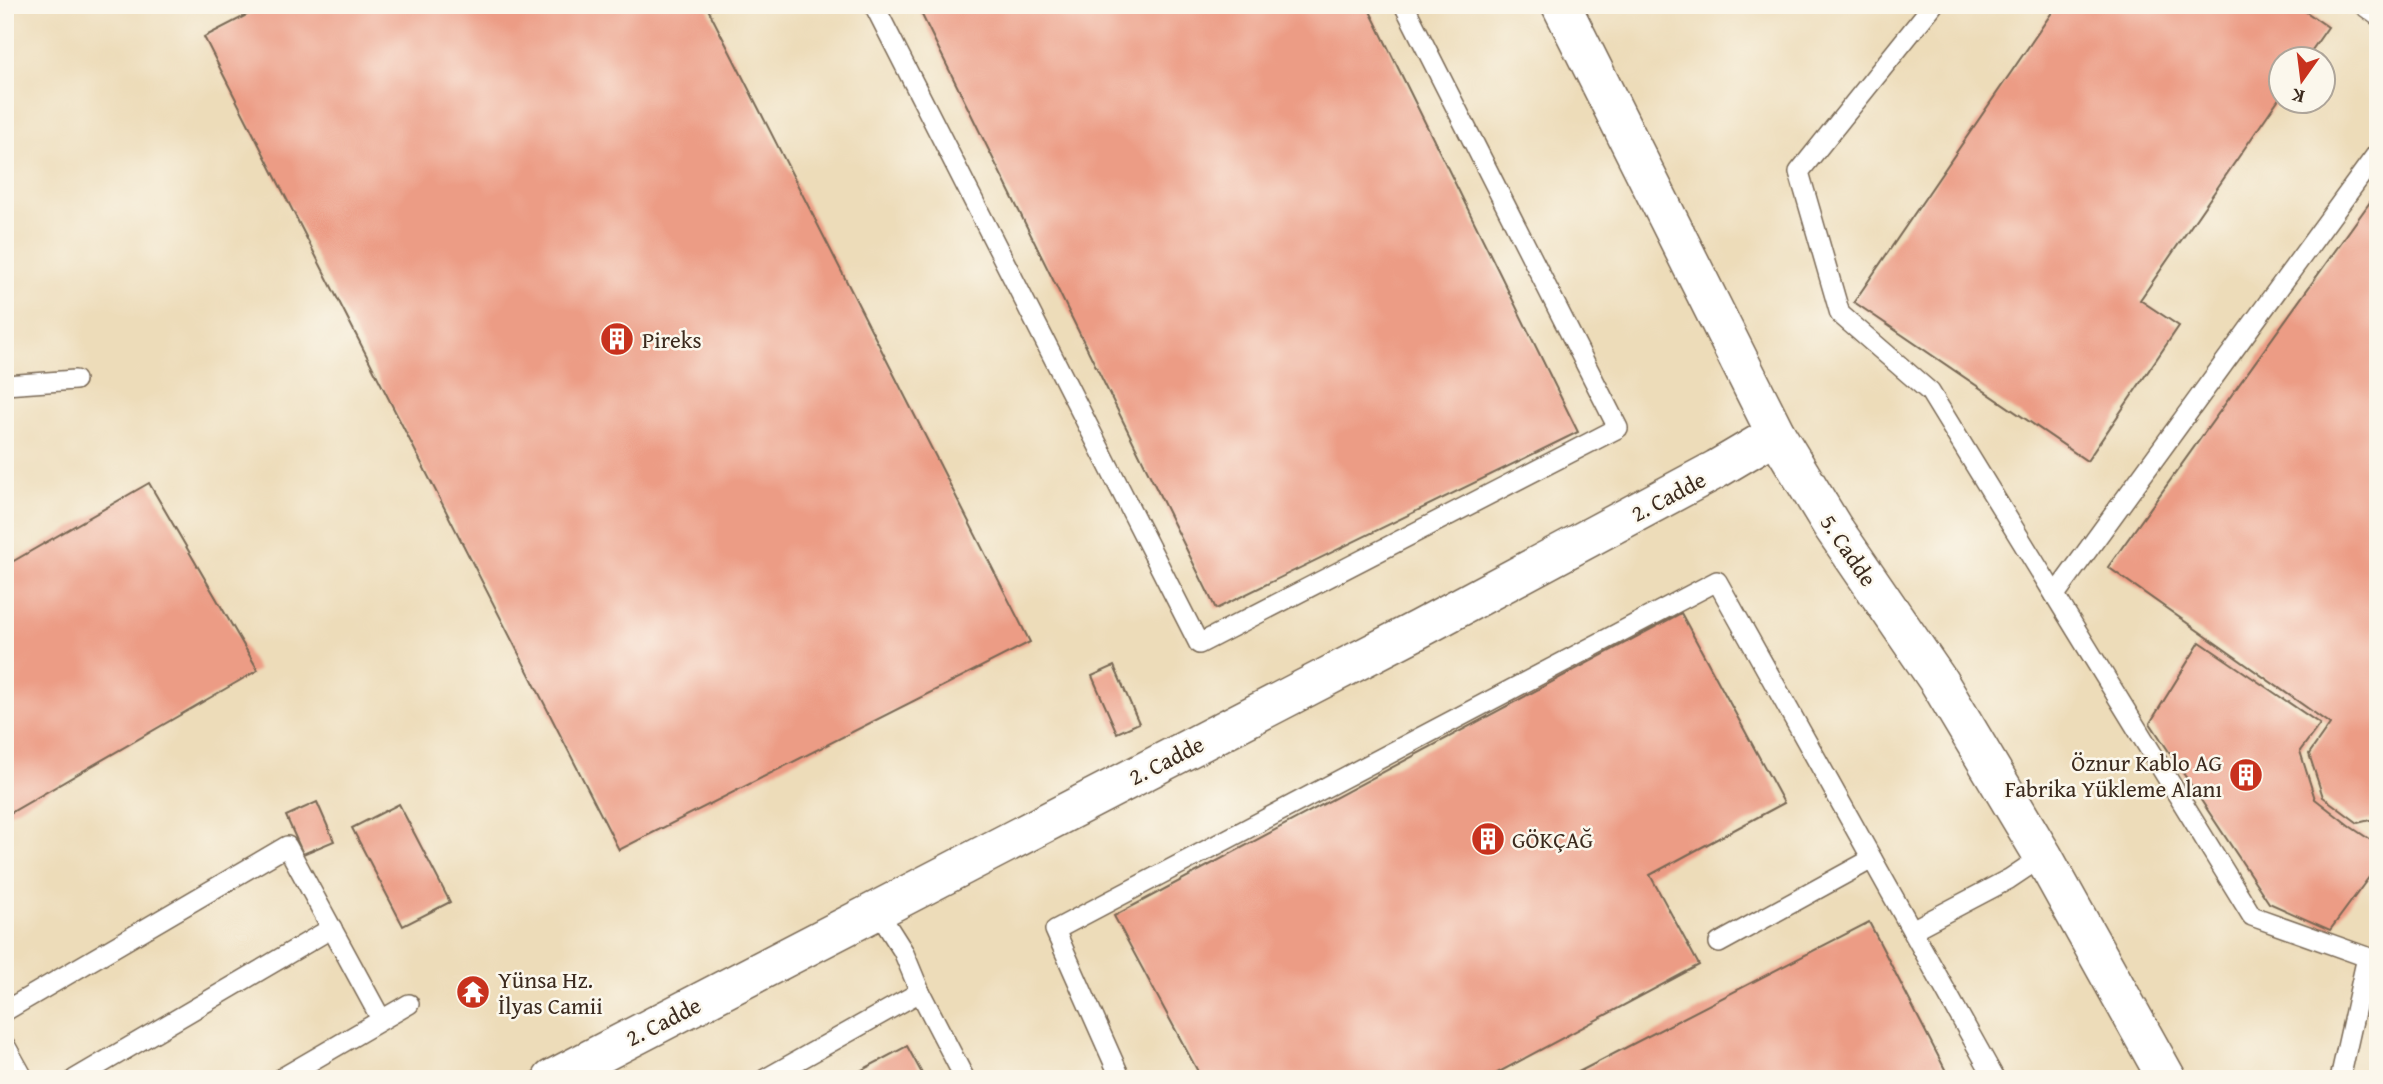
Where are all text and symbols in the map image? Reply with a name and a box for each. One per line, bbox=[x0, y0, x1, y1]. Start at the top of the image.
north arrow bbox=[2268, 46, 2338, 116]
text: K bbox=[2289, 81, 2307, 112]
building icon: Pireks bbox=[598, 320, 636, 358]
place label: Pireks bbox=[642, 323, 702, 356]
street label: 2. Cadde bbox=[1625, 463, 1711, 529]
street label: 5. Cadde bbox=[1813, 507, 1885, 593]
street label: 2. Cadde bbox=[1123, 727, 1209, 793]
place label: Öznur Kablo AG Fabrika Yükleme Alanı bbox=[2005, 746, 2222, 805]
building icon: Öznur Kablo AG Fabrika Yükleme Alanı bbox=[2227, 756, 2265, 794]
building icon: GÖKÇAĞ bbox=[1469, 820, 1507, 858]
place label: GÖKÇAĞ bbox=[1512, 823, 1594, 856]
place label: Yünsa Hz. İlyas Camii bbox=[498, 963, 603, 1022]
temple icon: Yünsa Hz. İlyas Camii bbox=[454, 973, 492, 1011]
street label: 2. Cadde bbox=[620, 988, 706, 1054]

